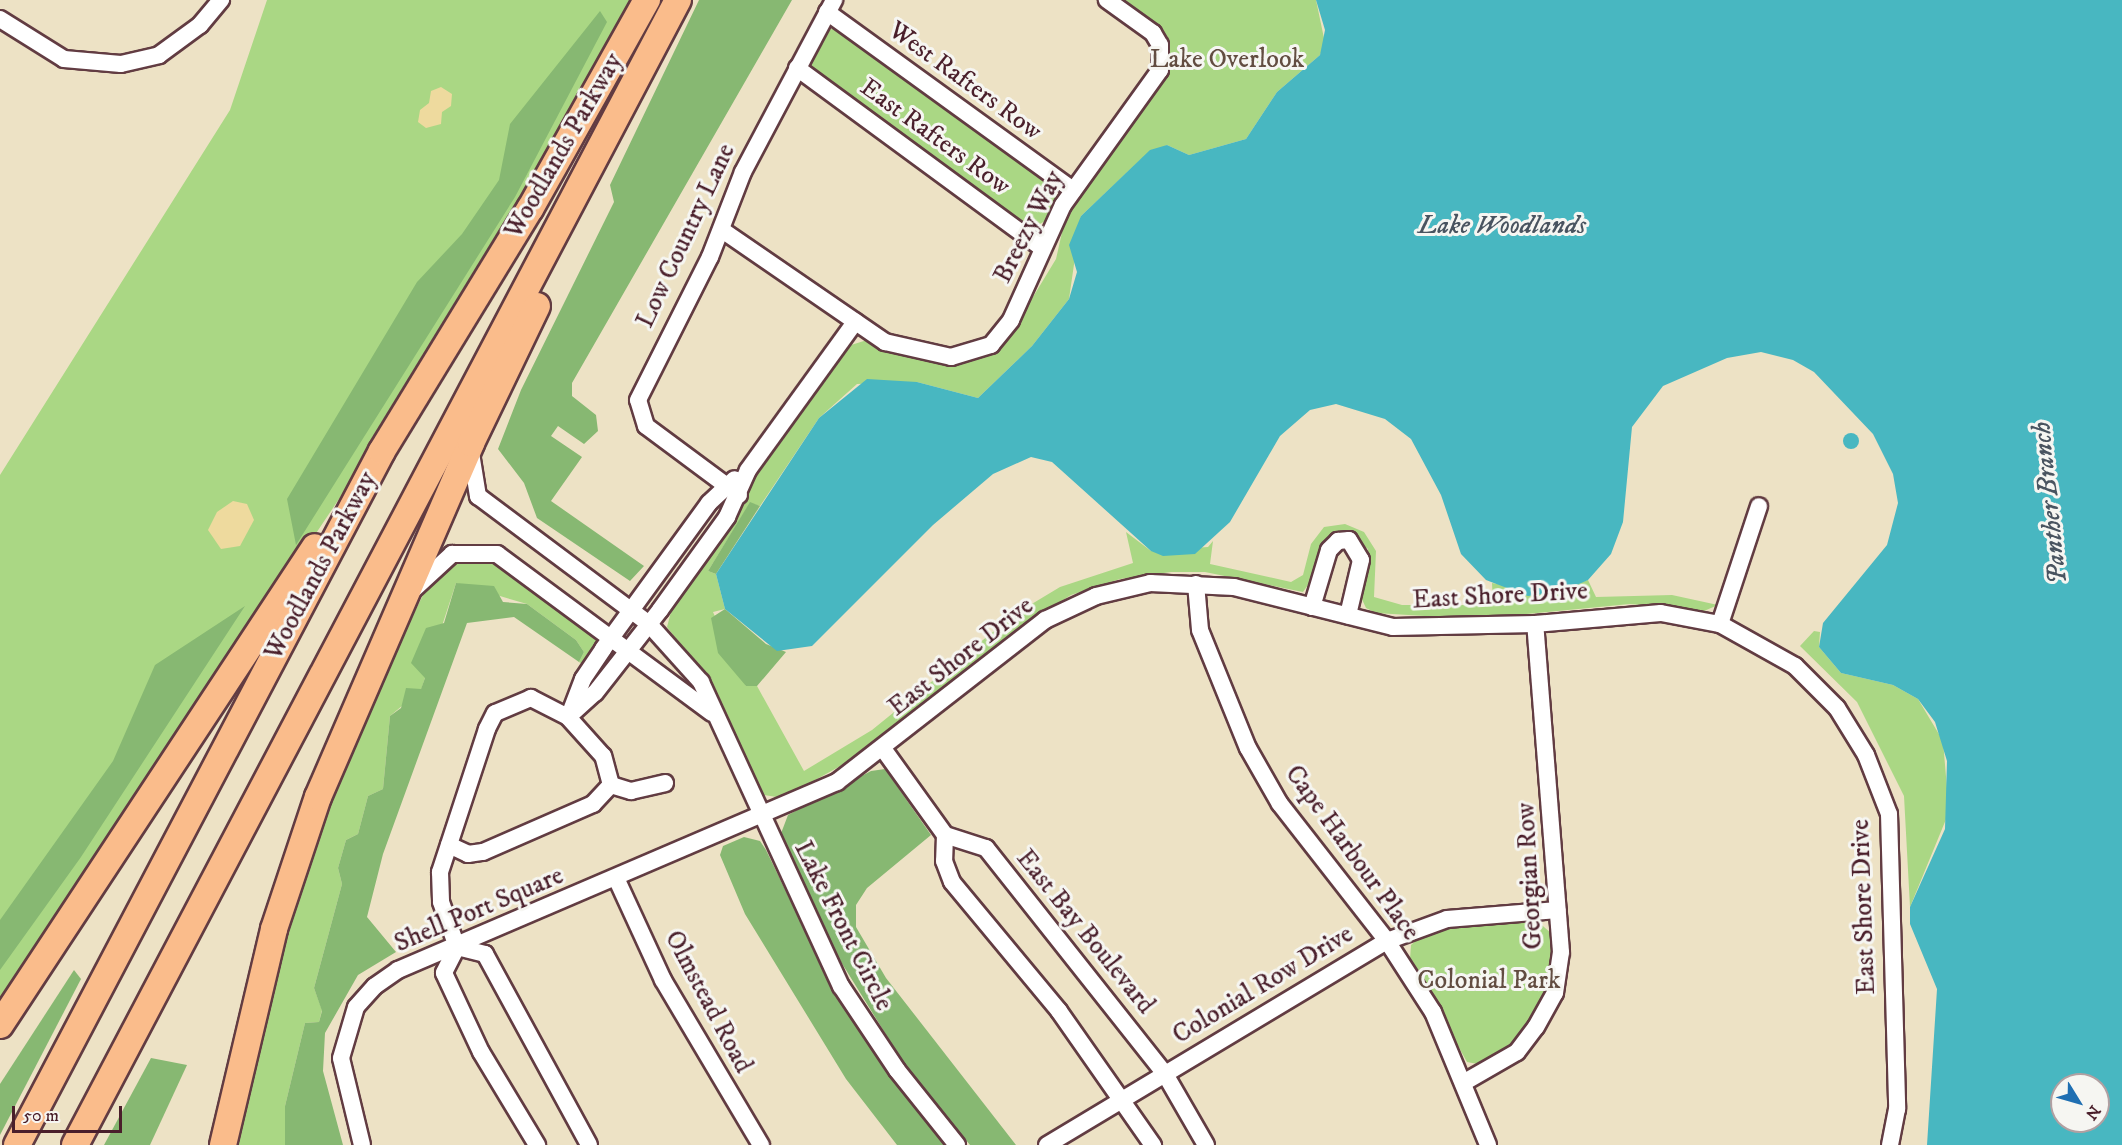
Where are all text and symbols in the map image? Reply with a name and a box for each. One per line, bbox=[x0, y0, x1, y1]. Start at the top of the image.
street label: West Rafters Row bbox=[882, 15, 1048, 147]
park label: Lake Overlook bbox=[1150, 44, 1304, 76]
street label: Woodlands Parkway bbox=[498, 48, 630, 244]
street label: East Rafters Row bbox=[854, 72, 1016, 202]
street label: Low Country Lane bbox=[630, 139, 742, 333]
street label: Breezy Way bbox=[987, 166, 1071, 288]
water label: Lake Woodlands bbox=[1418, 210, 1586, 242]
water label: Panther Branch bbox=[2025, 420, 2075, 586]
street label: Woodlands Parkway bbox=[258, 467, 384, 665]
street label: East Shore Drive bbox=[1411, 576, 1589, 616]
street label: East Shore Drive bbox=[882, 591, 1040, 723]
street label: Cape Harbour Place bbox=[1278, 759, 1426, 947]
street label: Georgian Row bbox=[1511, 802, 1549, 950]
street label: East Shore Drive bbox=[1845, 819, 1883, 995]
street label: Lake Front Circle bbox=[787, 836, 899, 1016]
street label: East Bay Boulevard bbox=[1009, 843, 1161, 1021]
street label: Shell Port Square bbox=[390, 860, 568, 960]
street label: Colonial Row Drive bbox=[1167, 919, 1359, 1051]
street label: Olmstead Road bbox=[657, 925, 759, 1079]
park label: Colonial Park bbox=[1417, 965, 1561, 997]
north arrow bbox=[2050, 1073, 2110, 1133]
scale bar bbox=[15, 1094, 124, 1132]
text: N bbox=[2081, 1101, 2105, 1124]
text: 50 m bbox=[23, 1105, 59, 1127]

